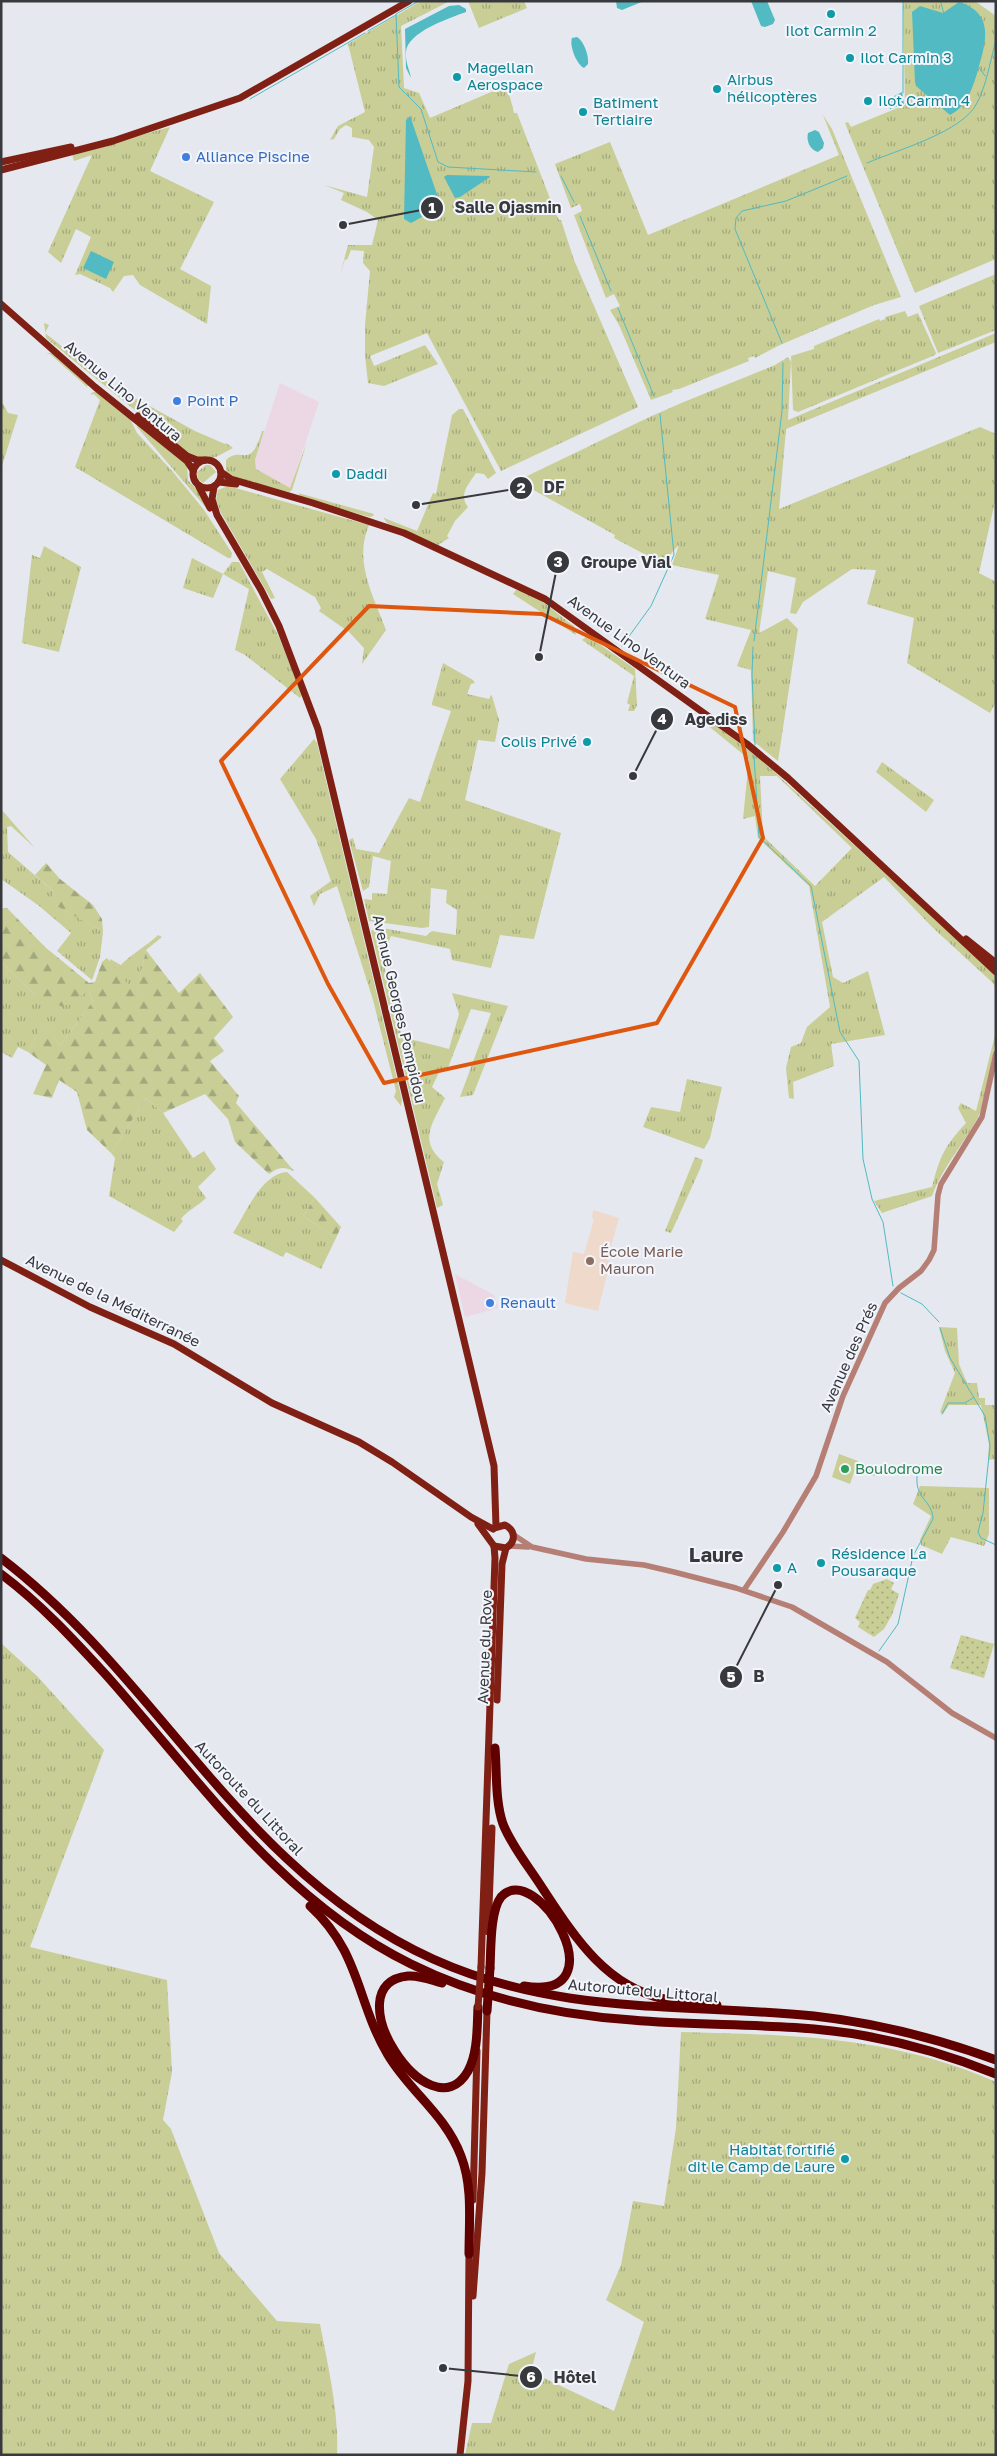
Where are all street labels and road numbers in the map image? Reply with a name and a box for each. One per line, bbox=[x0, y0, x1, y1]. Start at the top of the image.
street label: Avenue Lino Ventura bbox=[61, 336, 186, 445]
street label: Avenue Lino Ventura bbox=[565, 591, 695, 692]
street label: Avenue Georges Pompidou bbox=[370, 913, 430, 1105]
street label: Avenue de la Méditerranée bbox=[23, 1250, 204, 1350]
street label: Avenue des Prés bbox=[816, 1299, 880, 1414]
street label: Avenue du Rove bbox=[473, 1589, 495, 1704]
street label: Autoroute du Littoral bbox=[192, 1736, 308, 1859]
street label: Autoroute du Littoral bbox=[567, 1974, 719, 2006]

